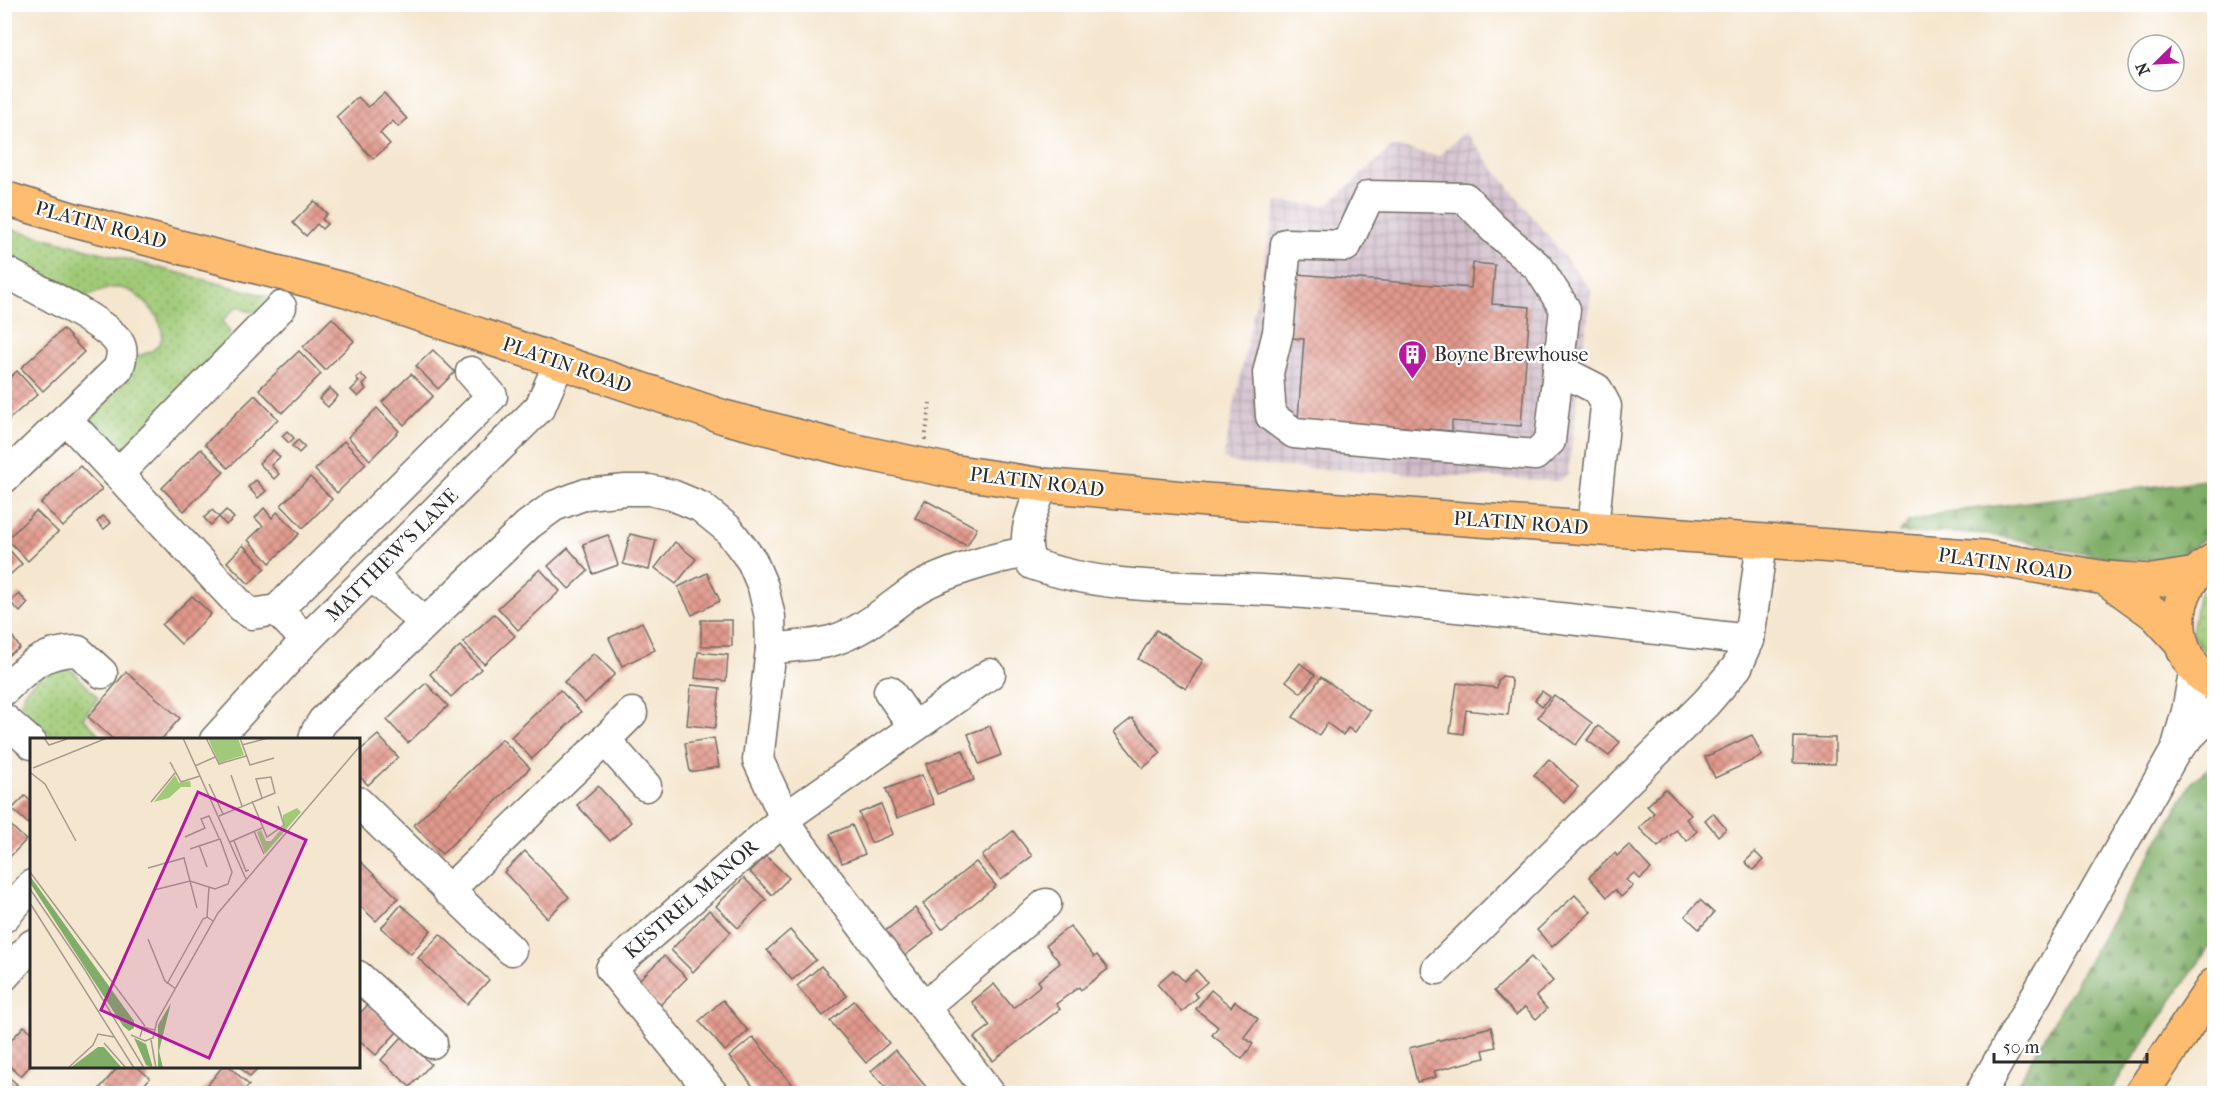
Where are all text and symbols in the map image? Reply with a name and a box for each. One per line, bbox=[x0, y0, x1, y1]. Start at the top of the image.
north arrow bbox=[2126, 33, 2186, 93]
text: N bbox=[2131, 59, 2154, 78]
street label: PLATIN ROAD bbox=[33, 196, 169, 254]
street label: PLATIN ROAD bbox=[499, 332, 635, 398]
building icon: Boyne Brewhouse bbox=[1397, 338, 1429, 380]
place label: Boyne Brewhouse bbox=[1434, 343, 1588, 366]
street label: PLATIN ROAD bbox=[969, 462, 1105, 502]
street label: MATTHEW'S LANE bbox=[321, 484, 463, 626]
street label: PLATIN ROAD bbox=[1453, 507, 1589, 539]
street label: PLATIN ROAD bbox=[1936, 543, 2074, 585]
inset map bbox=[30, 738, 360, 1068]
street label: KESTREL MANOR bbox=[619, 834, 764, 963]
scale bar bbox=[1994, 1026, 2147, 1064]
text: 50 m bbox=[2003, 1037, 2040, 1058]

